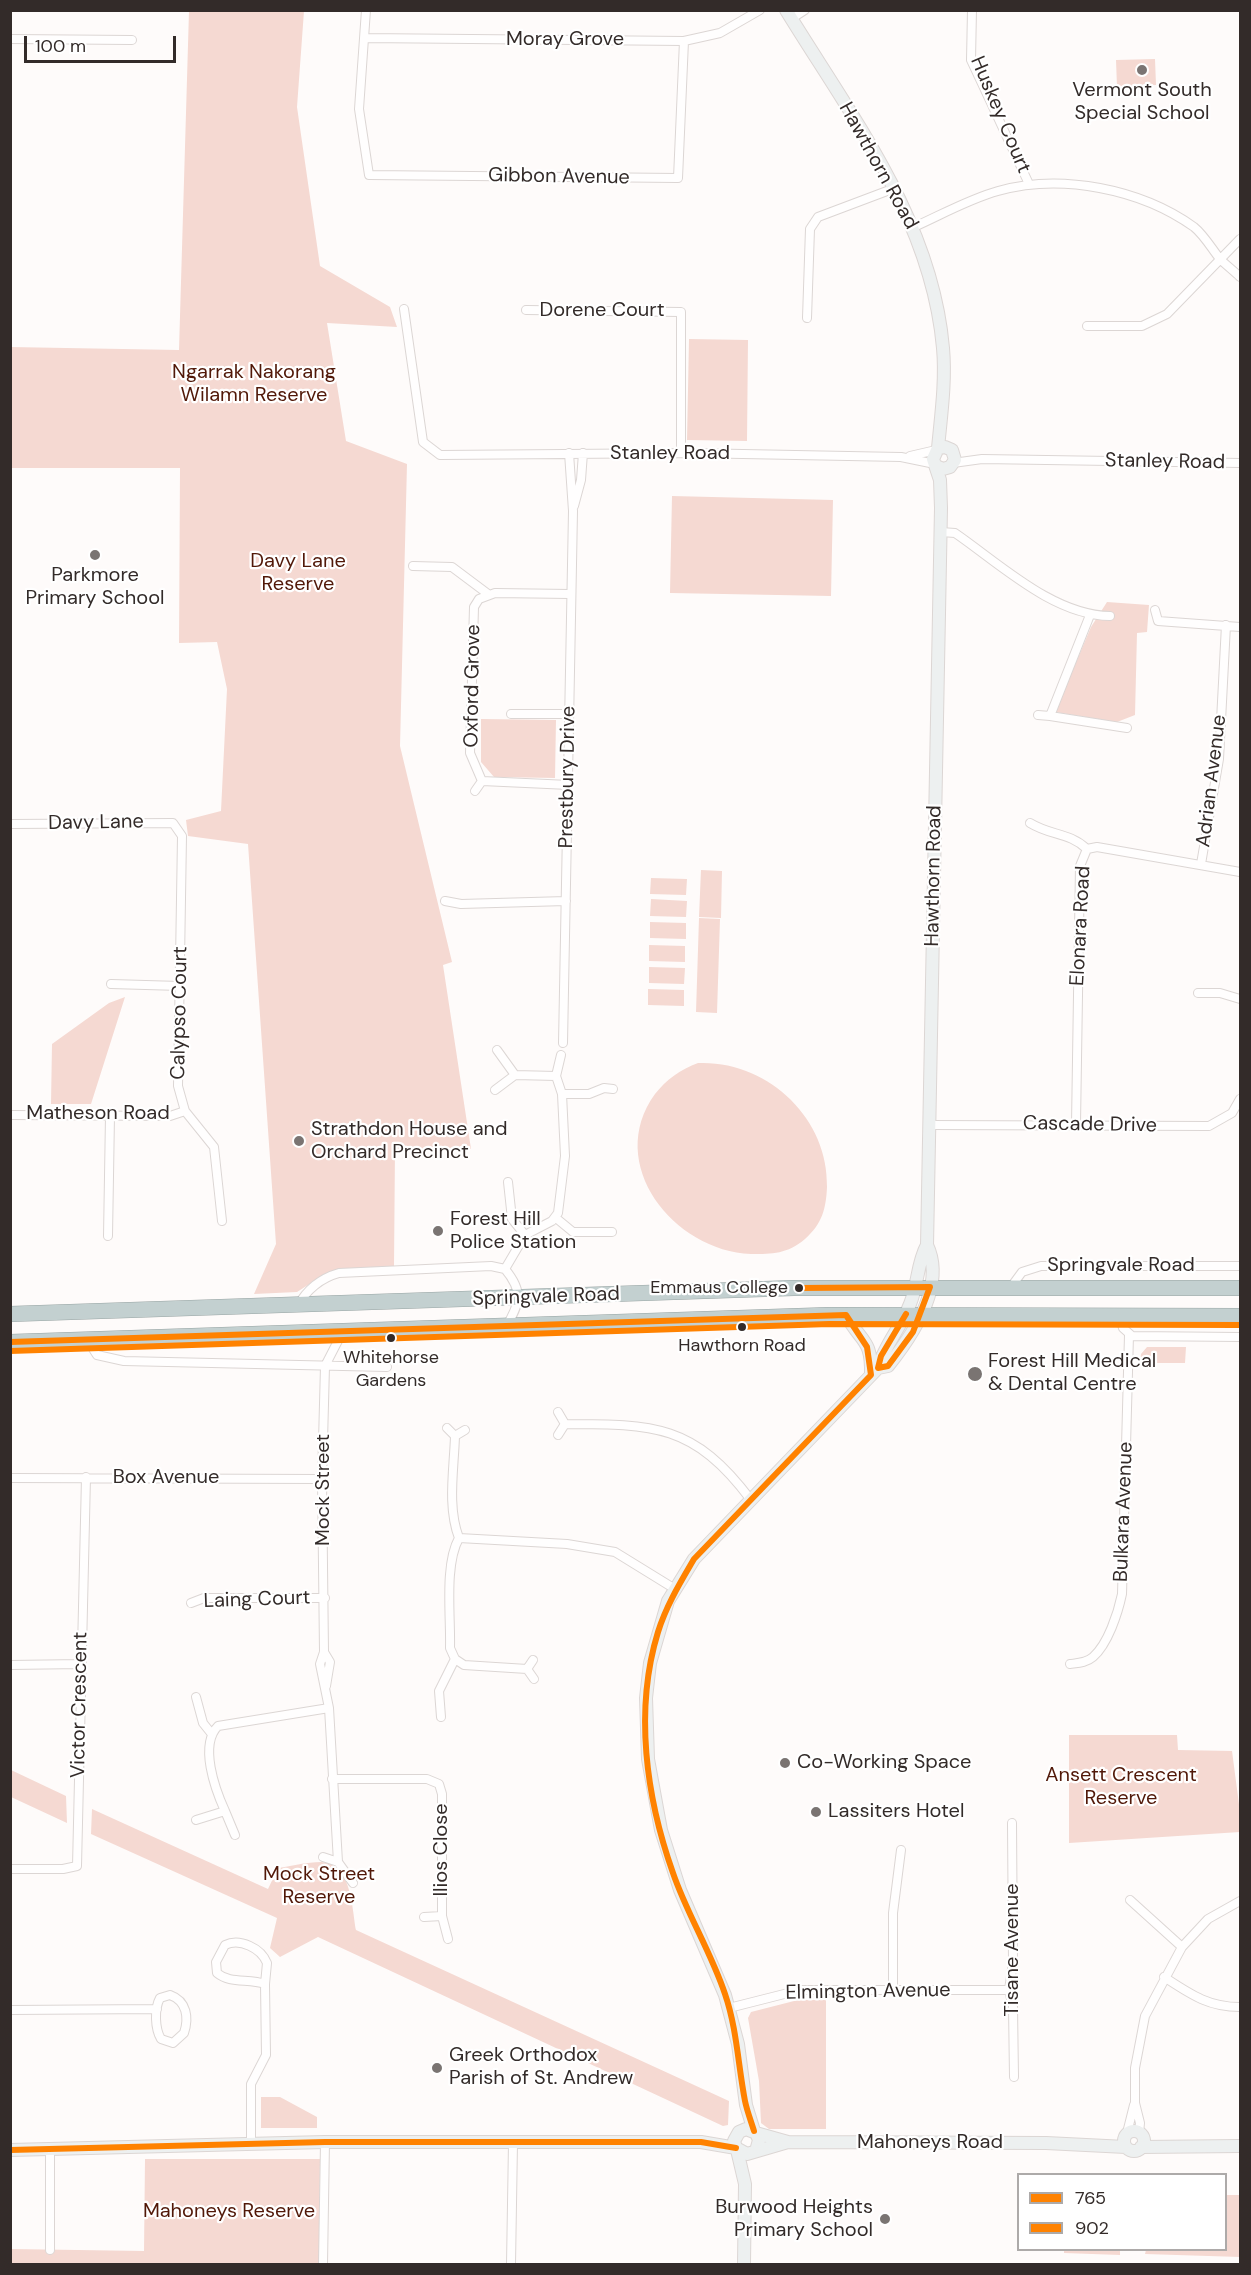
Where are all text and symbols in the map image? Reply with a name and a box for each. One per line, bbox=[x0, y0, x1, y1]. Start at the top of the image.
scale bar bbox=[27, 24, 178, 62]
street label: Moray Grove bbox=[506, 28, 624, 52]
text: 100 m bbox=[35, 34, 86, 58]
street label: Huskey Court bbox=[965, 53, 1035, 177]
marker: Vermont South Special School bbox=[1135, 63, 1149, 77]
place label: Vermont South Special School bbox=[1072, 79, 1212, 126]
street label: Hawthorn Road bbox=[833, 98, 923, 234]
street label: Gibbon Avenue bbox=[488, 164, 630, 190]
street label: Dorene Court bbox=[539, 299, 665, 323]
park label: Ngarrak Nakorang Wilamn Reserve bbox=[172, 361, 336, 408]
street label: Stanley Road bbox=[610, 442, 730, 466]
street label: Stanley Road bbox=[1105, 449, 1225, 475]
marker: Parkmore Primary School bbox=[88, 548, 102, 562]
park label: Davy Lane Reserve bbox=[250, 550, 346, 597]
place label: Parkmore Primary School bbox=[25, 564, 165, 611]
street label: Oxford Grove bbox=[460, 624, 486, 748]
street label: Prestbury Drive bbox=[555, 706, 581, 848]
street label: Adrian Avenue bbox=[1192, 713, 1232, 849]
street label: Hawthorn Road bbox=[921, 805, 947, 947]
street label: Davy Lane bbox=[48, 810, 144, 836]
street label: Elonara Road bbox=[1066, 865, 1096, 987]
street label: Calypso Court bbox=[167, 946, 193, 1080]
street label: Matheson Road bbox=[26, 1102, 170, 1126]
street label: Cascade Drive bbox=[1023, 1112, 1157, 1138]
place label: Strathdon House and Orchard Precinct bbox=[311, 1118, 508, 1165]
marker: Strathdon House and Orchard Precinct bbox=[292, 1134, 306, 1148]
place label: Forest Hill Police Station bbox=[450, 1208, 576, 1255]
marker: Forest Hill Police Station bbox=[431, 1224, 445, 1238]
street label: Springvale Road bbox=[1047, 1254, 1195, 1278]
place label: Emmaus College bbox=[650, 1277, 788, 1299]
street label: Springvale Road bbox=[472, 1282, 620, 1312]
marker: Emmaus College bbox=[793, 1282, 805, 1294]
marker: Hawthorn Road bbox=[736, 1321, 748, 1333]
marker: Whitehorse Gardens bbox=[385, 1332, 397, 1344]
place label: Hawthorn Road bbox=[678, 1335, 806, 1357]
place label: Whitehorse Gardens bbox=[343, 1347, 439, 1390]
place label: Forest Hill Medical & Dental Centre bbox=[988, 1350, 1156, 1397]
marker: Forest Hill Medical & Dental Centre bbox=[966, 1365, 984, 1383]
street label: Mock Street bbox=[312, 1434, 336, 1546]
street label: Bulkara Avenue bbox=[1110, 1441, 1138, 1583]
street label: Box Avenue bbox=[113, 1466, 219, 1490]
street label: Laing Court bbox=[203, 1586, 311, 1614]
street label: Victor Crescent bbox=[67, 1632, 93, 1778]
place label: Co-Working Space bbox=[797, 1751, 971, 1775]
marker: Co-Working Space bbox=[778, 1756, 792, 1770]
park label: Ansett Crescent Reserve bbox=[1045, 1764, 1197, 1811]
place label: Lassiters Hotel bbox=[828, 1800, 964, 1824]
street label: Ilios Close bbox=[430, 1803, 454, 1897]
marker: Lassiters Hotel bbox=[809, 1805, 823, 1819]
park label: Mock Street Reserve bbox=[263, 1863, 375, 1910]
street label: Tisane Avenue bbox=[1001, 1883, 1025, 2017]
street label: Elmington Avenue bbox=[785, 1979, 951, 2005]
place label: Greek Orthodox Parish of St. Andrew bbox=[449, 2044, 633, 2091]
marker: Greek Orthodox Parish of St. Andrew bbox=[430, 2061, 444, 2075]
street label: Mahoneys Road bbox=[857, 2131, 1003, 2155]
legend bbox=[1017, 2173, 1227, 2251]
text: 765 bbox=[1075, 2186, 1106, 2210]
place label: Burwood Heights Primary School bbox=[715, 2196, 873, 2243]
park label: Mahoneys Reserve bbox=[143, 2200, 315, 2224]
marker: Burwood Heights Primary School bbox=[878, 2212, 892, 2226]
text: 902 bbox=[1075, 2216, 1109, 2240]

